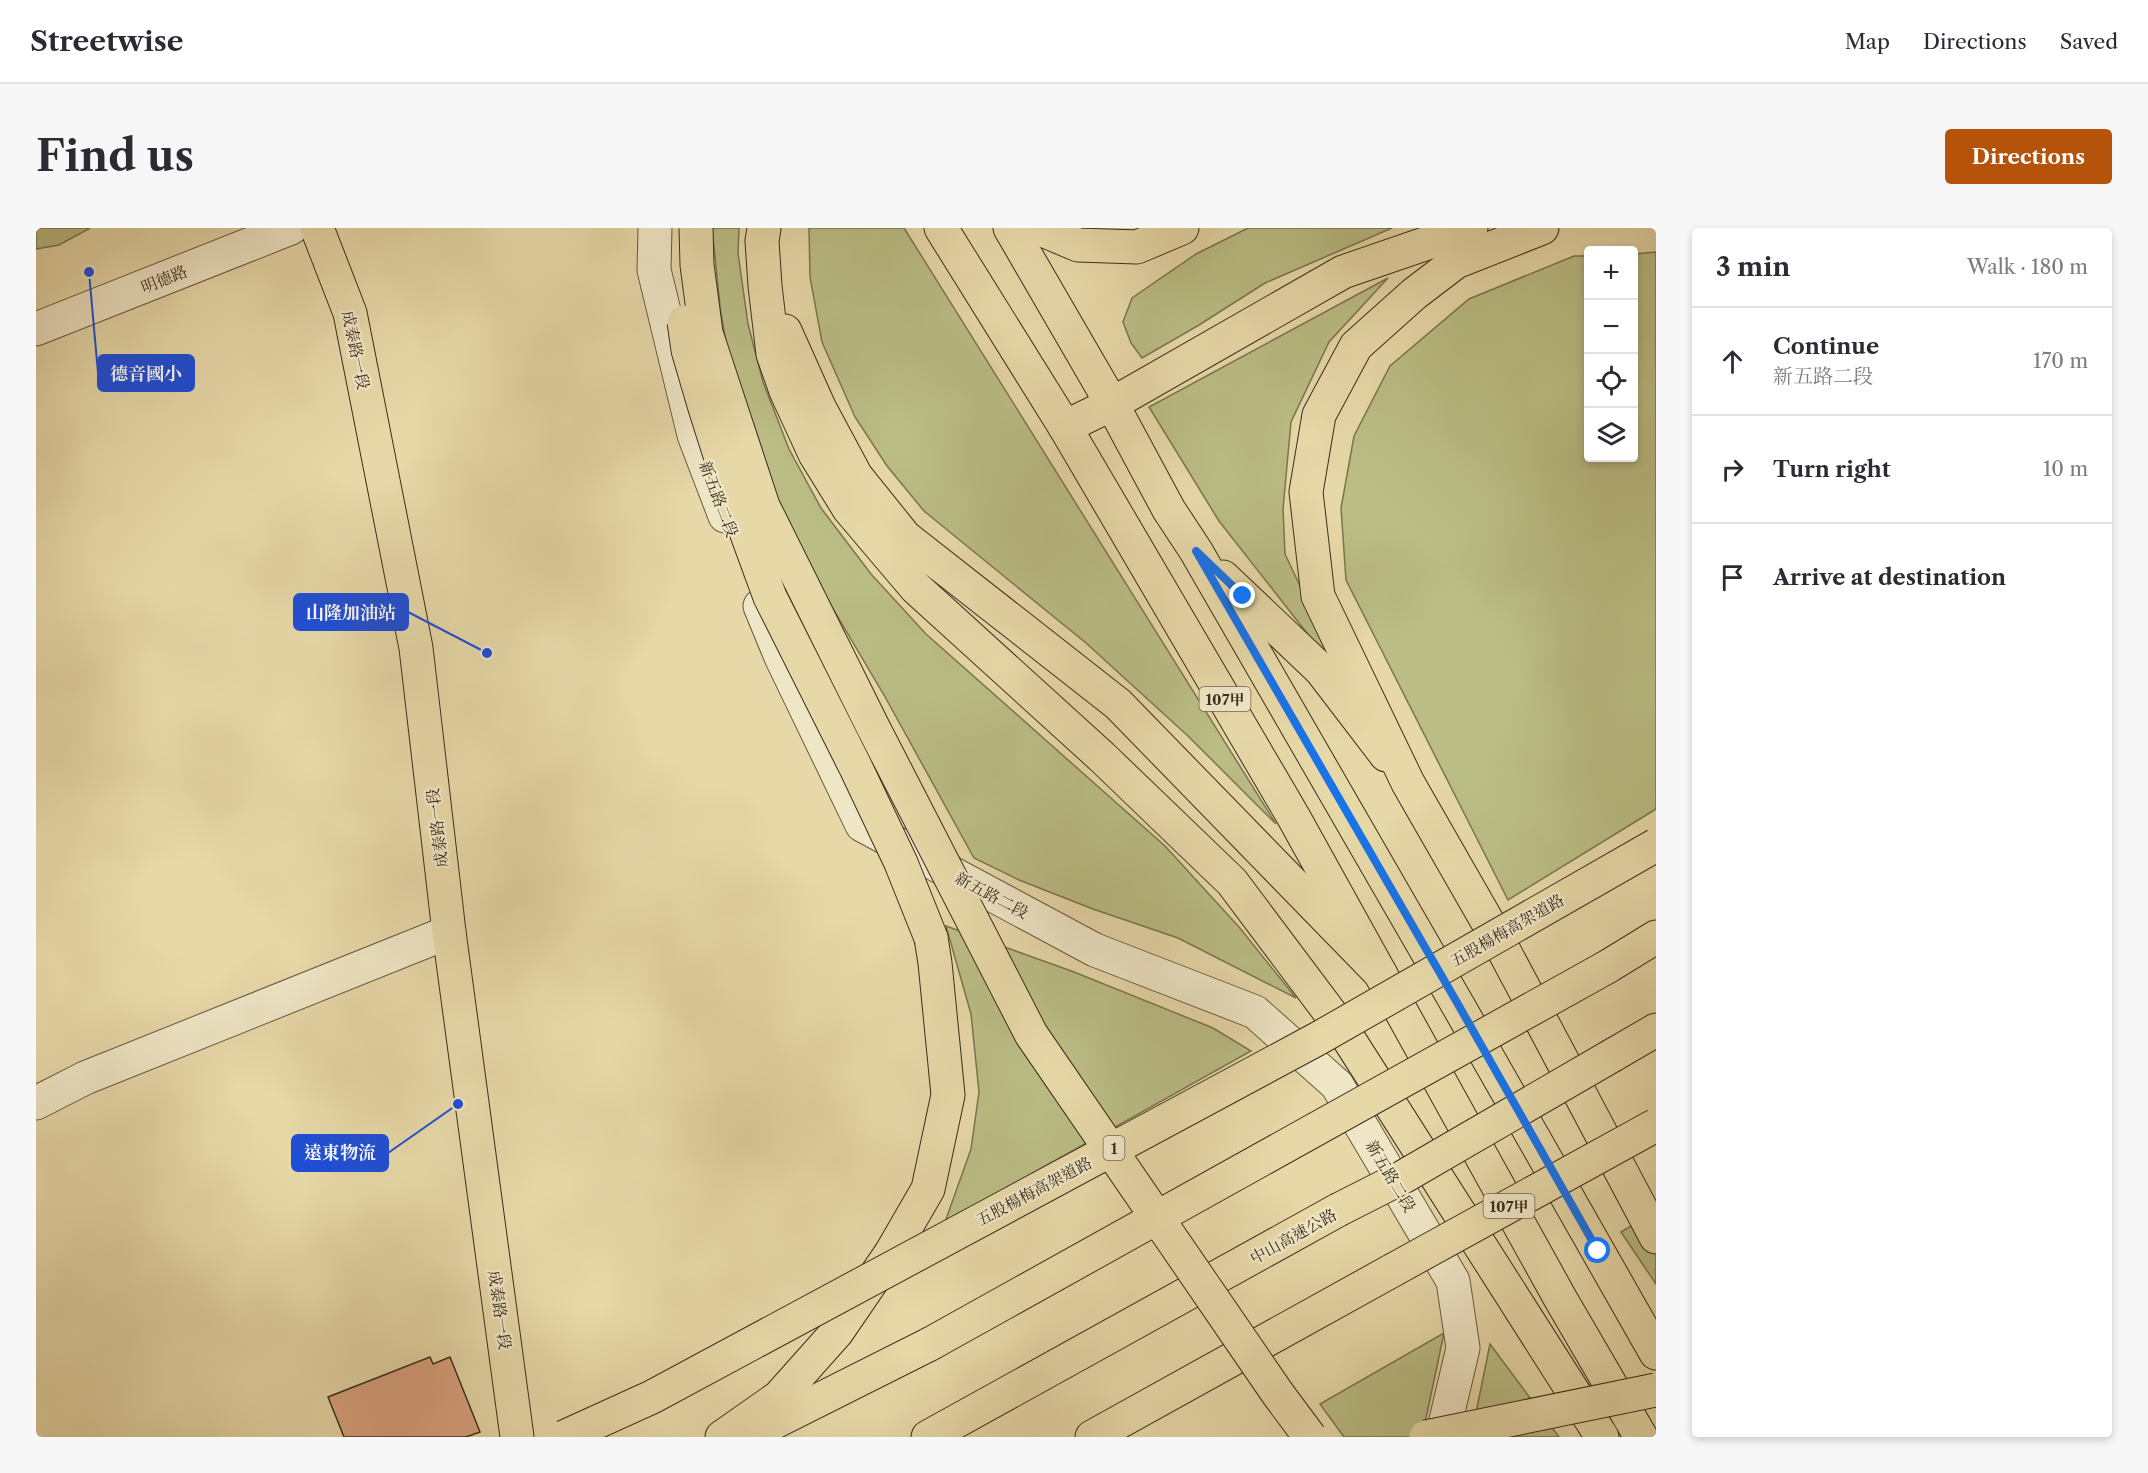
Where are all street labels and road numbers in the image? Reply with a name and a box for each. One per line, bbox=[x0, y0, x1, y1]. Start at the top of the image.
street label: 明德路 bbox=[138, 261, 190, 297]
street label: 成泰路一段 bbox=[338, 309, 374, 391]
street label: 新五路二段 bbox=[695, 458, 743, 540]
road number: 107甲 bbox=[1200, 687, 1250, 711]
street label: 成泰路一段 bbox=[422, 787, 452, 869]
street label: 新五路二段 bbox=[952, 867, 1032, 923]
street label: 五股楊梅高架道路 bbox=[1447, 889, 1567, 971]
road number: 1 bbox=[1104, 1136, 1124, 1160]
street label: 新五路二段 bbox=[1362, 1137, 1420, 1215]
street label: 五股楊梅高架道路 bbox=[973, 1152, 1095, 1230]
road number: 107甲 bbox=[1484, 1194, 1534, 1218]
street label: 中山高速公路 bbox=[1246, 1204, 1340, 1268]
street label: 成泰路一段 bbox=[485, 1269, 515, 1351]

